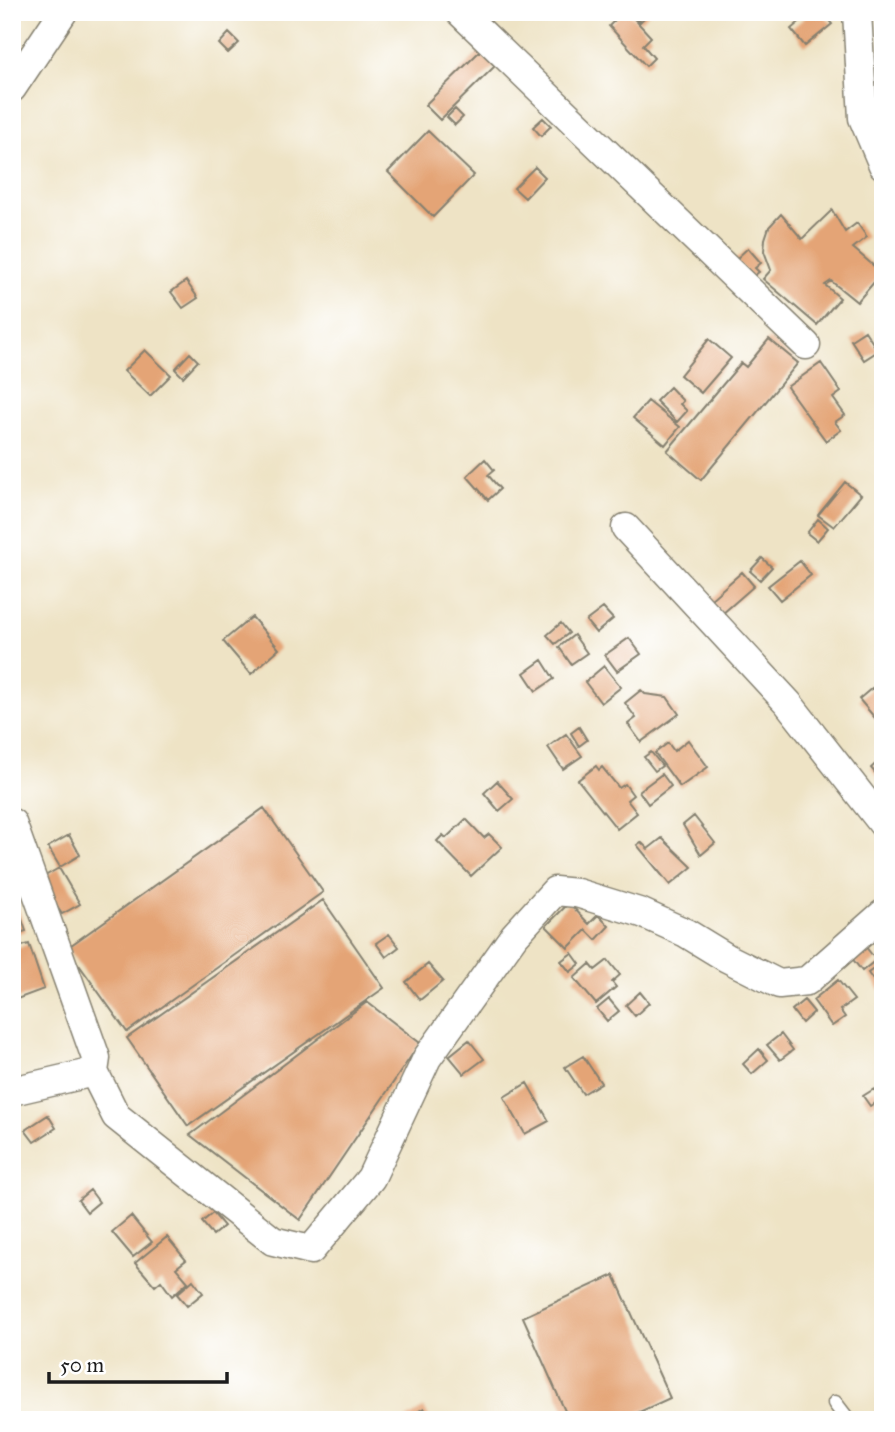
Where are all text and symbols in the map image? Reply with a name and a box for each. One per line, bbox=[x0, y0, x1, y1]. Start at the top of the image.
scale bar bbox=[49, 1341, 228, 1385]
text: 50 m bbox=[60, 1352, 105, 1378]

